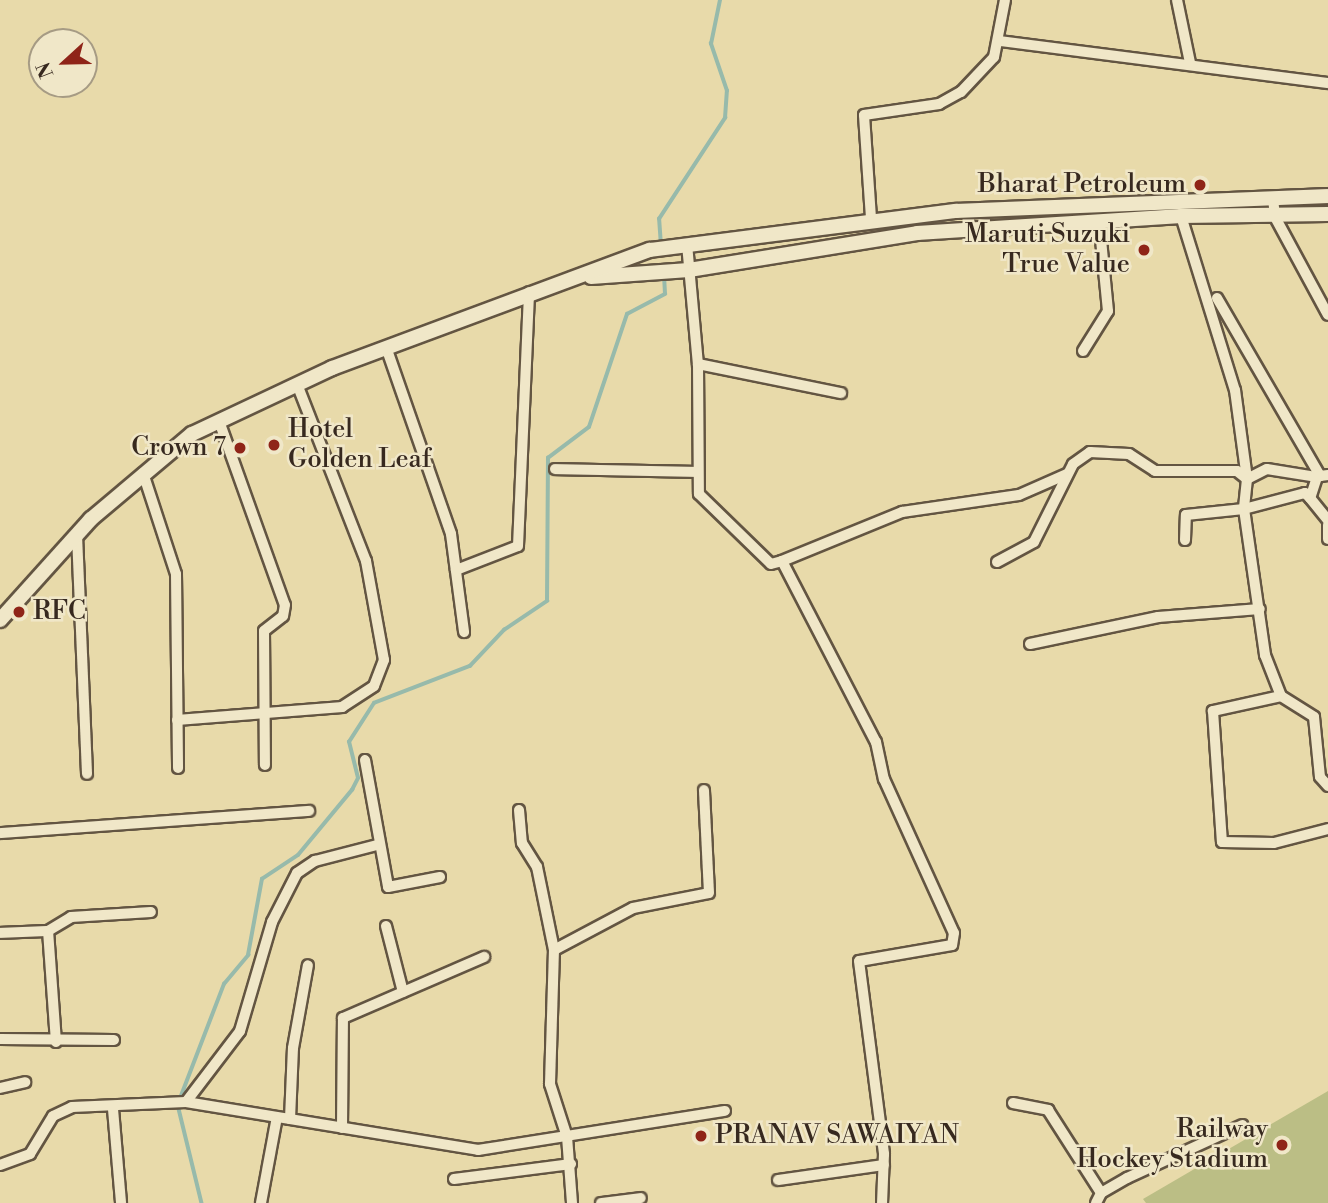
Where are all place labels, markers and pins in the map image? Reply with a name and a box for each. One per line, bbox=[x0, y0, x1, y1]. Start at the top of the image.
place label: Bharat Petroleum bbox=[978, 169, 1186, 201]
marker: Bharat Petroleum bbox=[1192, 177, 1208, 193]
place label: Maruti Suzuki True Value bbox=[965, 219, 1130, 280]
marker: Maruti Suzuki True Value bbox=[1136, 242, 1152, 258]
place label: Hotel Golden Leaf bbox=[288, 414, 431, 476]
place label: Crown 7 bbox=[131, 432, 226, 464]
marker: Hotel Golden Leaf bbox=[266, 437, 282, 453]
marker: Crown 7 bbox=[232, 440, 248, 456]
place label: RFC bbox=[33, 596, 86, 628]
marker: RFC bbox=[11, 604, 27, 620]
place label: Railway Hockey Stadium bbox=[1076, 1114, 1268, 1176]
place label: PRANAV SAWAIYAN bbox=[715, 1120, 959, 1152]
marker: PRANAV SAWAIYAN bbox=[693, 1128, 709, 1144]
marker: Railway Hockey Stadium bbox=[1274, 1137, 1290, 1153]

